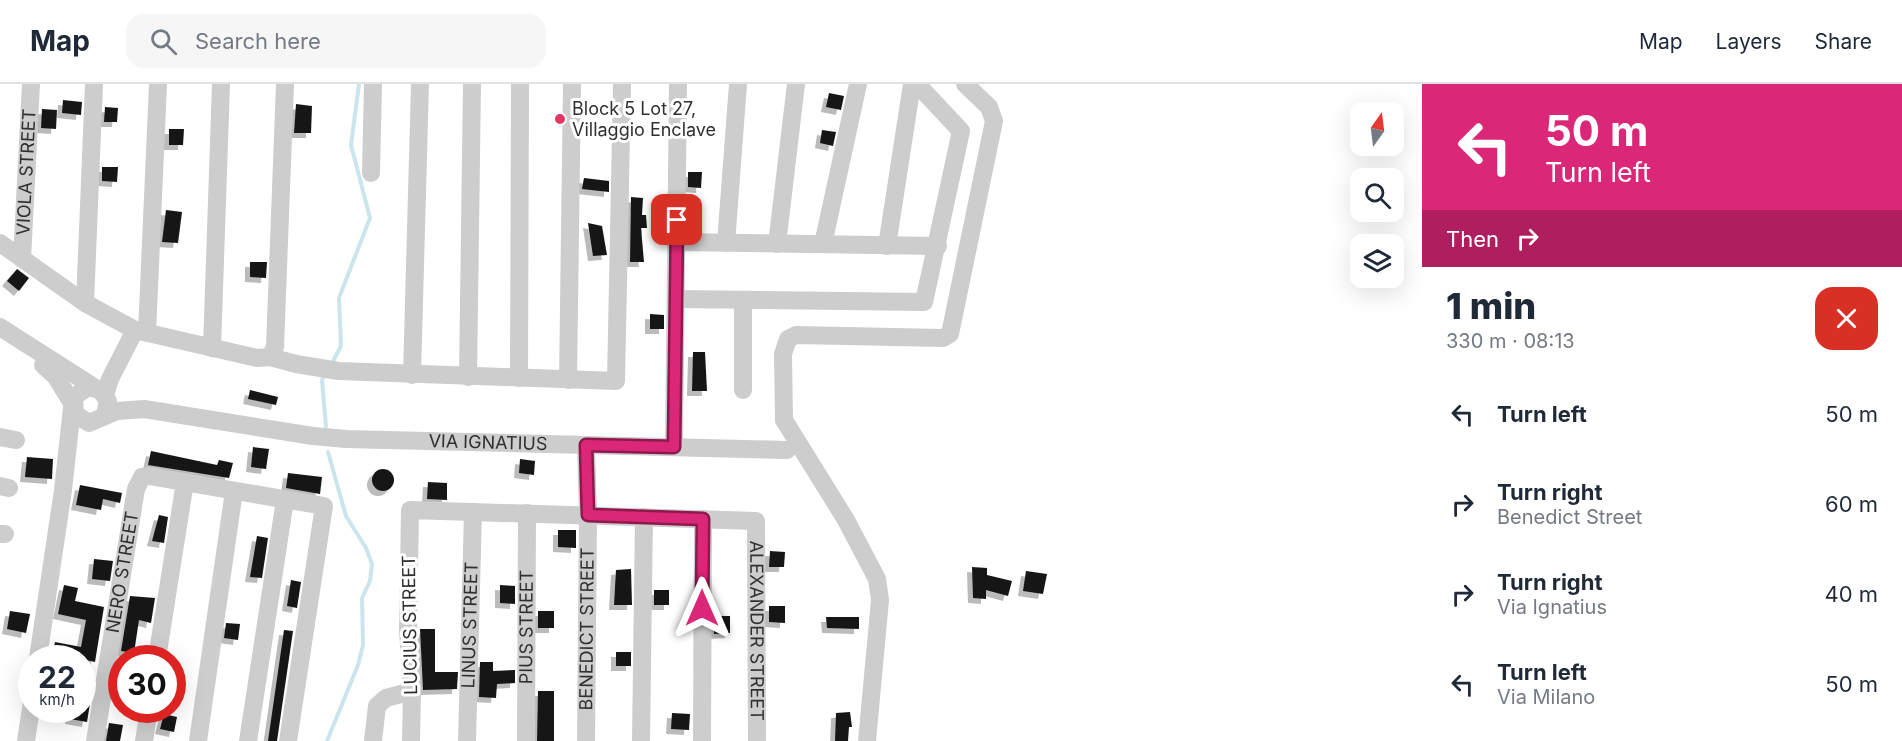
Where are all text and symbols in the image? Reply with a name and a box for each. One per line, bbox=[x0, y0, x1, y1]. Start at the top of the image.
search box bbox=[126, 14, 546, 68]
text: Map bbox=[30, 24, 90, 58]
icon: search bbox=[147, 25, 180, 58]
text: Search here bbox=[195, 28, 321, 54]
text: Map bbox=[1639, 29, 1683, 54]
text: Layers bbox=[1716, 29, 1782, 54]
text: Share bbox=[1815, 29, 1872, 54]
place label: Block 5 Lot 27, Villaggio Enclave bbox=[572, 98, 716, 140]
north arrow bbox=[1350, 102, 1404, 156]
map controls bbox=[1350, 102, 1404, 288]
text: 50 m bbox=[1545, 105, 1648, 156]
street label: VIOLA STREET bbox=[12, 108, 40, 236]
icon: left bbox=[1446, 108, 1524, 186]
marker: Block 5 Lot 27, Villaggio Enclave bbox=[553, 112, 567, 126]
text: Turn left bbox=[1545, 156, 1651, 189]
button: search bbox=[1350, 168, 1404, 222]
pin bbox=[651, 194, 702, 245]
icon: arrive bbox=[660, 203, 693, 236]
icon: right bbox=[1511, 222, 1544, 255]
text: Then bbox=[1446, 226, 1499, 252]
button: layers bbox=[1350, 234, 1404, 288]
text: 1 min bbox=[1446, 284, 1536, 328]
button: close bbox=[1815, 287, 1878, 350]
text: 330 m · 08:13 bbox=[1446, 329, 1575, 353]
icon: left bbox=[1446, 398, 1479, 431]
text: Turn left bbox=[1497, 401, 1587, 427]
text: 50 m bbox=[1825, 401, 1878, 427]
street label: VIA IGNATIUS bbox=[428, 430, 548, 454]
text: Turn right bbox=[1497, 479, 1603, 505]
icon: right bbox=[1446, 488, 1479, 521]
text: 60 m bbox=[1825, 491, 1878, 517]
text: Benedict Street bbox=[1497, 505, 1642, 529]
street label: NERO STREET bbox=[102, 510, 142, 634]
street label: ALEXANDER STREET bbox=[746, 540, 768, 721]
street label: BENEDICT STREET bbox=[575, 548, 598, 710]
street label: LUCIUS STREET bbox=[398, 555, 421, 695]
street label: LINUS STREET bbox=[457, 561, 482, 689]
text: Turn right bbox=[1497, 569, 1603, 595]
street label: PIUS STREET bbox=[515, 570, 537, 684]
position arrow bbox=[670, 576, 734, 640]
icon: right bbox=[1446, 578, 1479, 611]
text: 40 m bbox=[1824, 581, 1878, 607]
text: Via Ignatius bbox=[1497, 595, 1607, 619]
speed limit sign: 30 bbox=[108, 645, 186, 723]
text: 22 bbox=[38, 659, 76, 695]
text: Turn left bbox=[1497, 659, 1587, 685]
icon: left bbox=[1446, 668, 1479, 701]
text: 50 m bbox=[1825, 671, 1878, 697]
text: Via Milano bbox=[1497, 685, 1595, 709]
text: km/h bbox=[39, 690, 75, 709]

